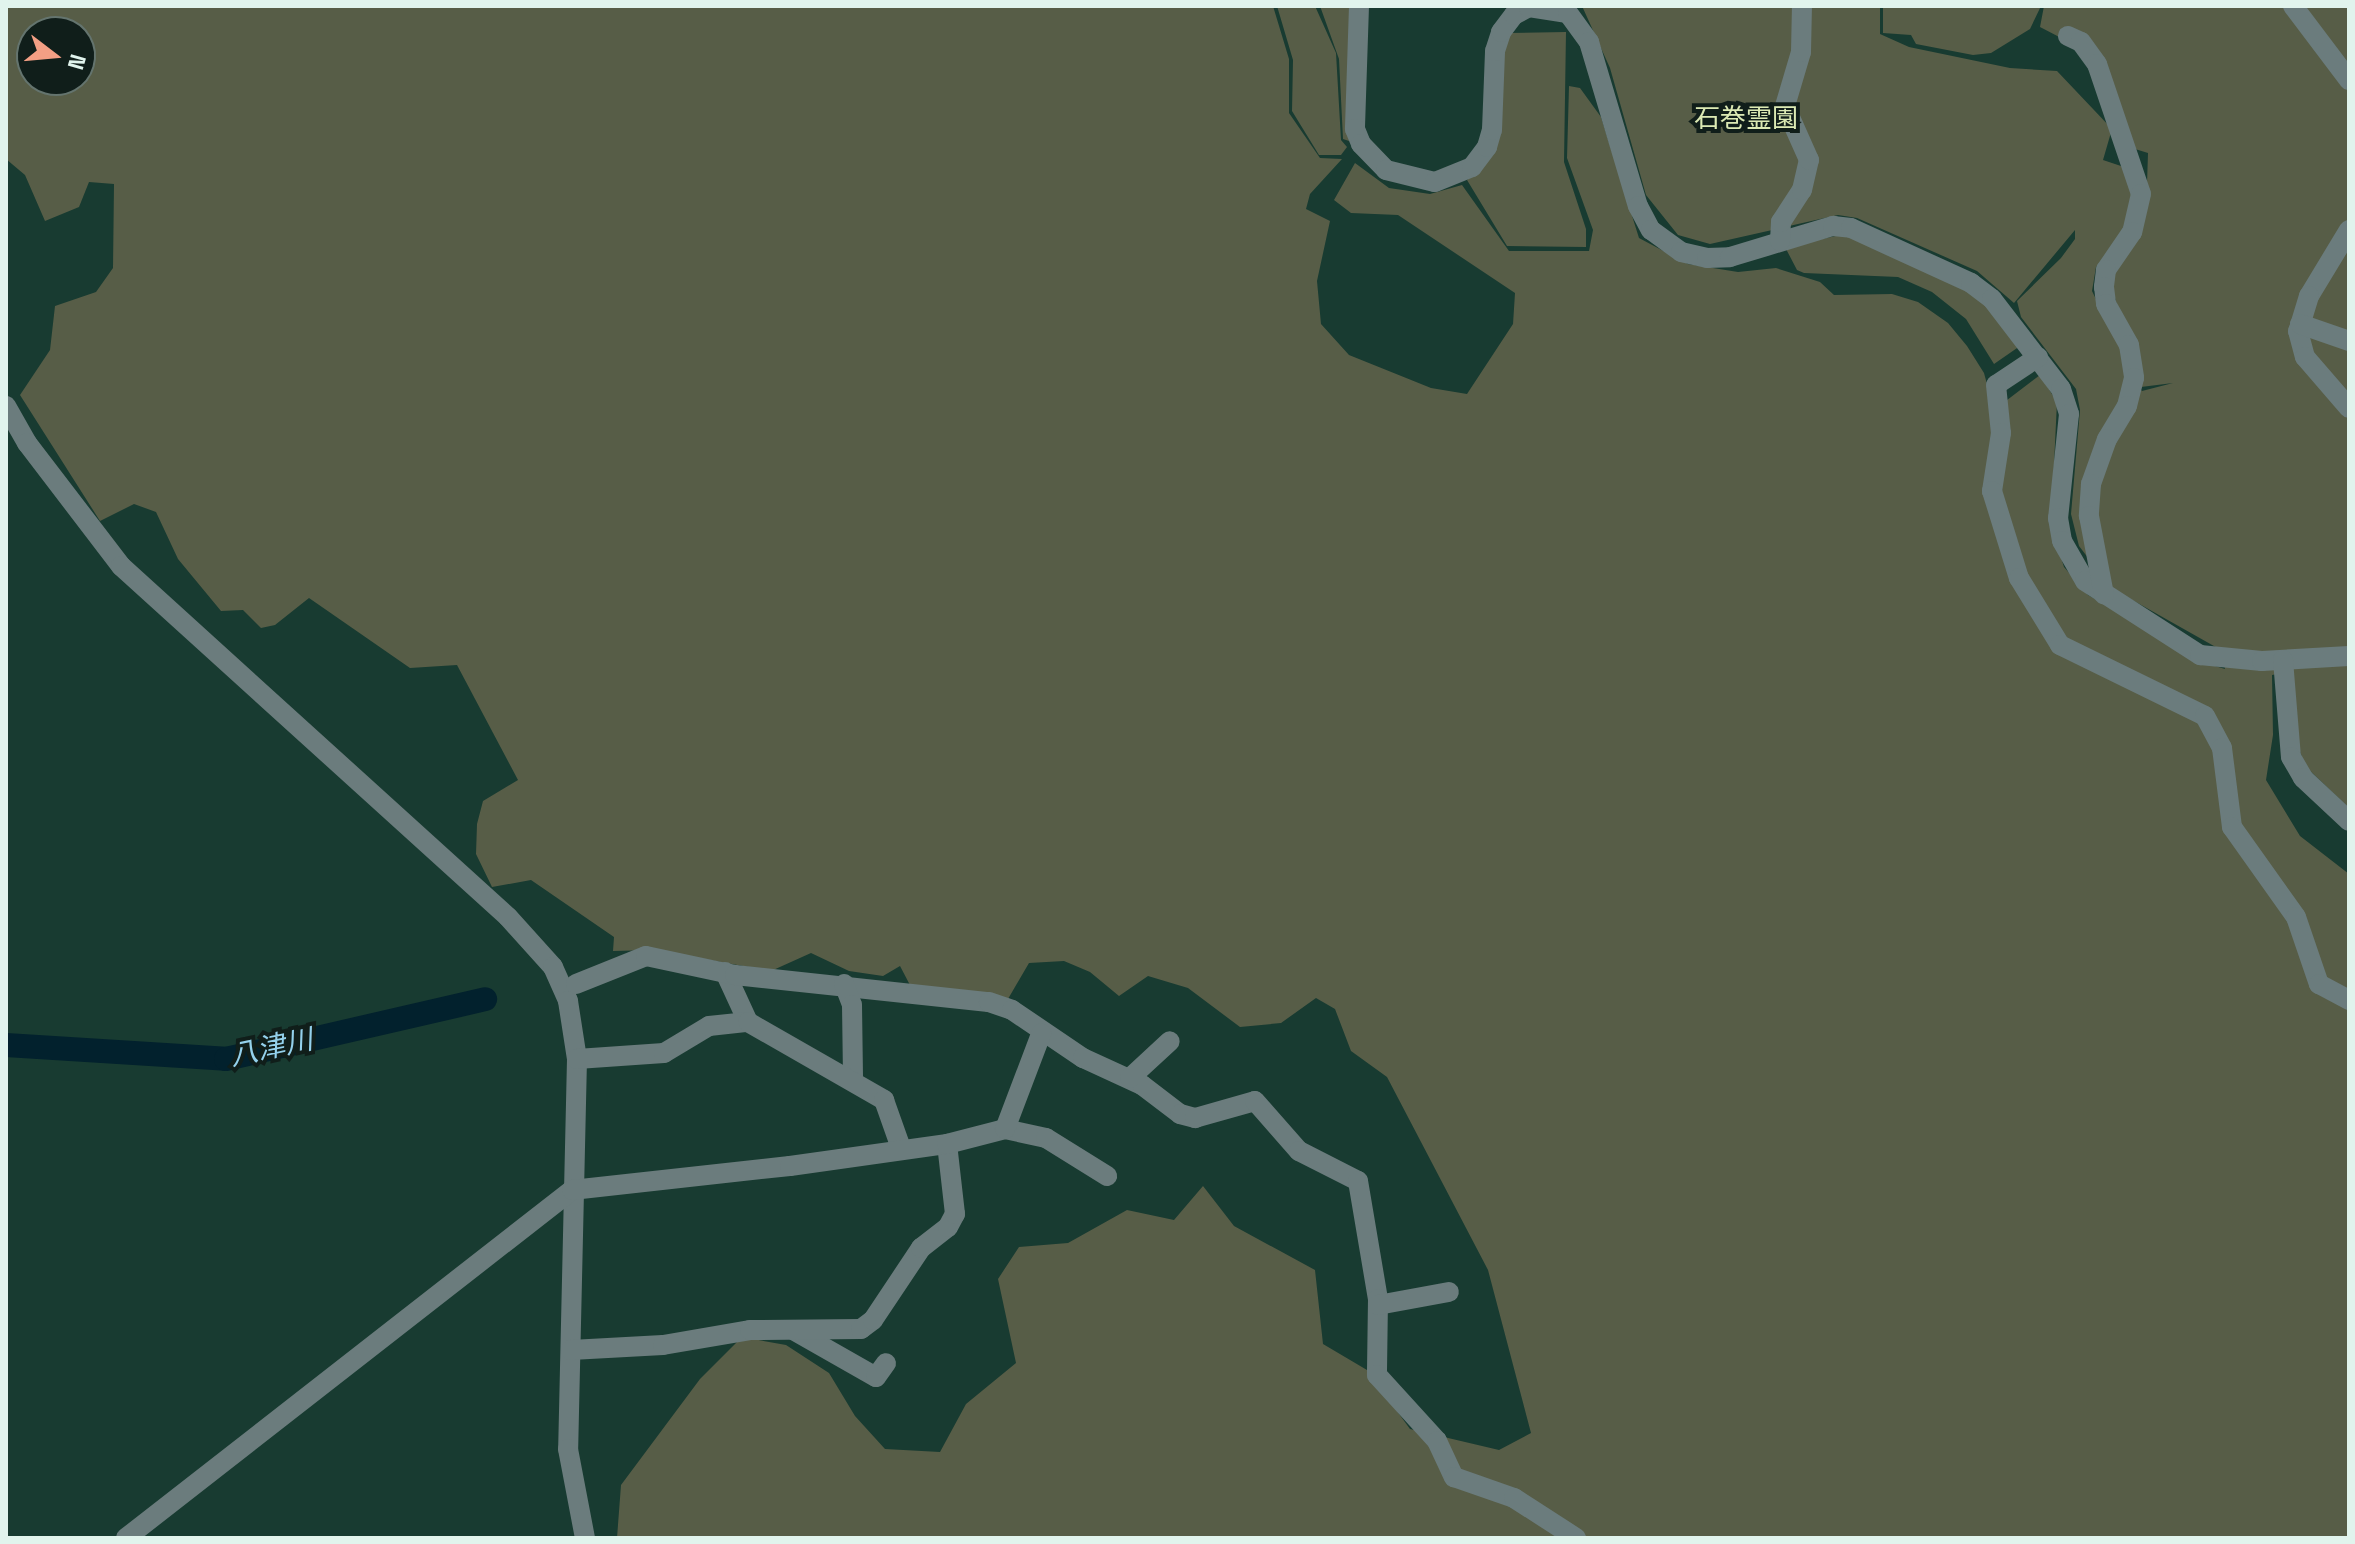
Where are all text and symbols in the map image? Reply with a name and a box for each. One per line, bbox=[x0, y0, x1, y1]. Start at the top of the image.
north arrow bbox=[16, 16, 96, 96]
text: N bbox=[62, 51, 93, 73]
park label: 石巻霊園 bbox=[1694, 103, 1798, 135]
water label: 八津川 bbox=[226, 1022, 316, 1072]

